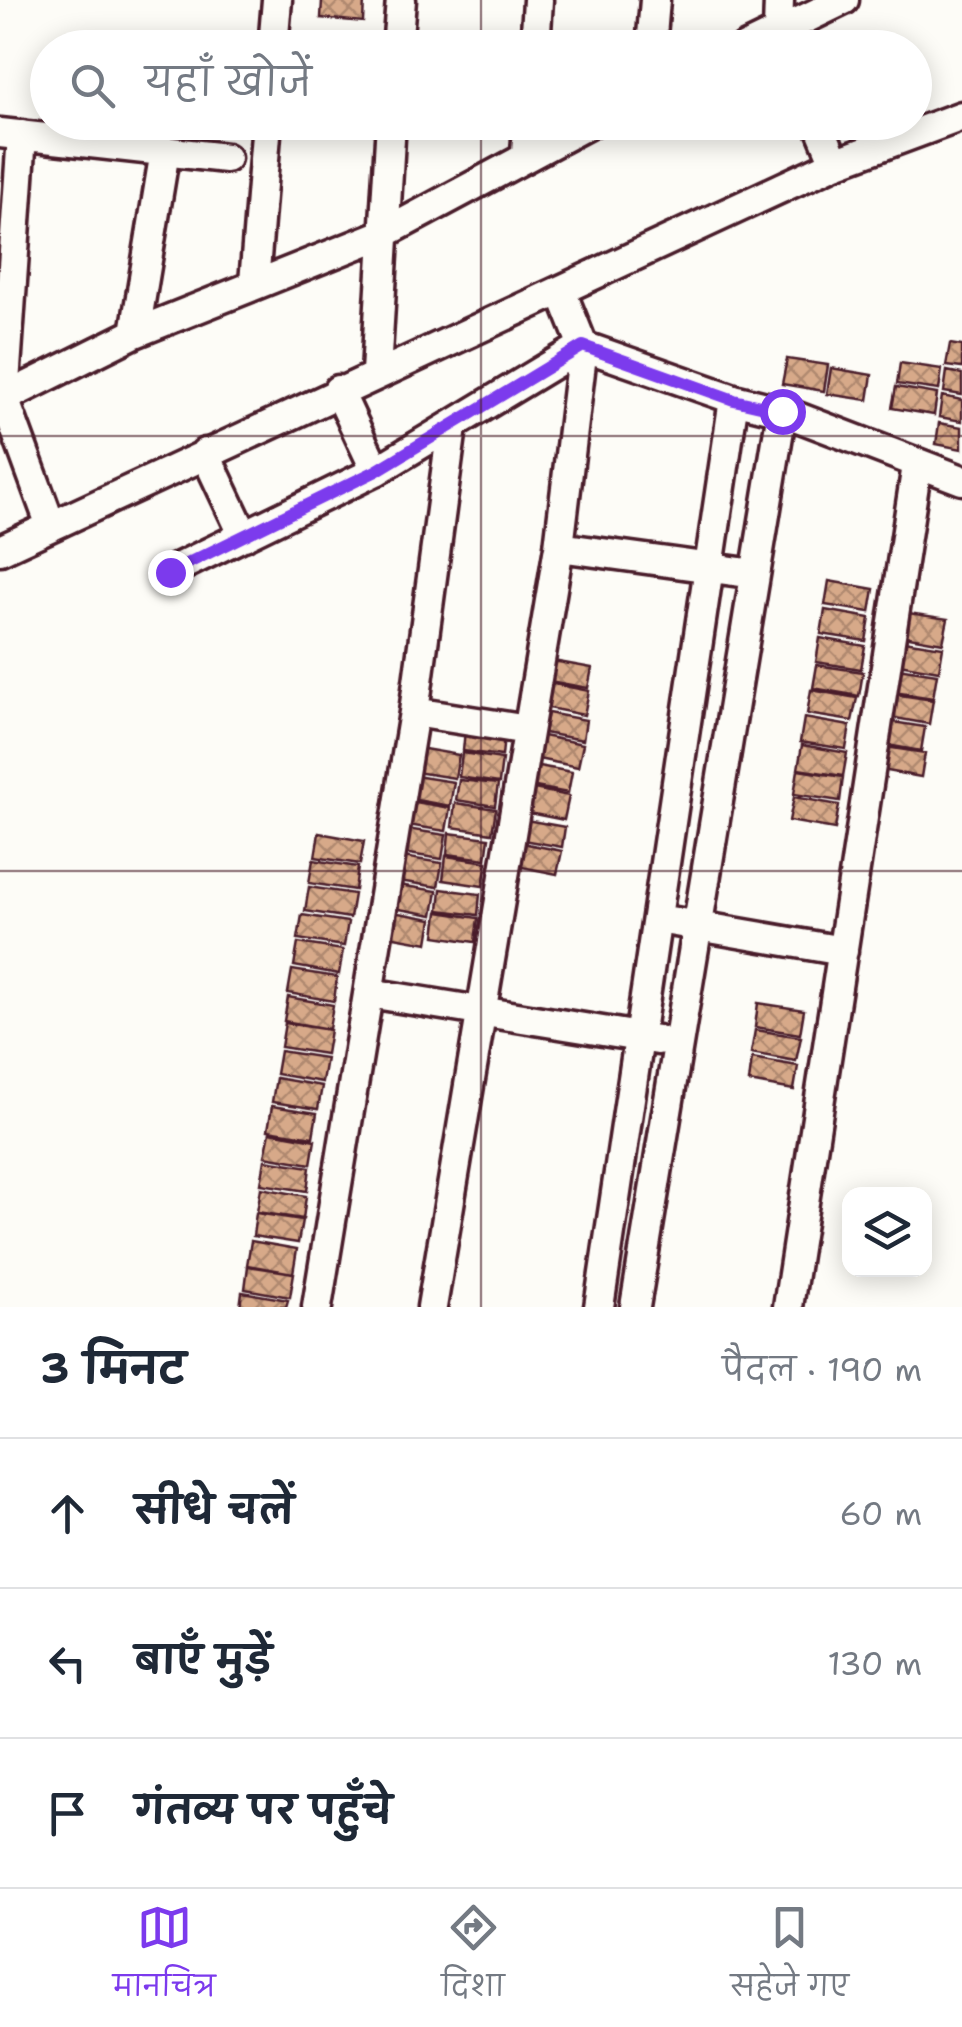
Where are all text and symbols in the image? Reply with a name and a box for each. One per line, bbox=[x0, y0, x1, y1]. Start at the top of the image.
search box bbox=[30, 30, 932, 140]
text: यहाँ खोजें bbox=[145, 56, 312, 107]
icon: search bbox=[65, 58, 120, 113]
route start bbox=[760, 389, 806, 435]
route end bbox=[148, 550, 194, 596]
map controls bbox=[842, 1187, 932, 1277]
button: layers bbox=[842, 1187, 932, 1277]
text: 3 मिनट bbox=[40, 1340, 186, 1396]
text: पैदल · 190 m bbox=[722, 1348, 922, 1391]
text: सीधे चलें bbox=[135, 1484, 294, 1535]
icon: ahead bbox=[40, 1486, 95, 1541]
text: 60 m bbox=[840, 1492, 922, 1535]
text: बाएँ मुड़ें bbox=[135, 1634, 272, 1685]
icon: left bbox=[40, 1636, 95, 1691]
text: 130 m bbox=[827, 1642, 922, 1685]
text: गंतव्य पर पहुँचे bbox=[135, 1784, 392, 1835]
icon: arrive bbox=[40, 1786, 95, 1841]
tab: मानचित्र bbox=[113, 1900, 216, 2017]
tab: दिशा bbox=[441, 1900, 505, 2017]
tab: सहेजे गए bbox=[730, 1900, 849, 2017]

